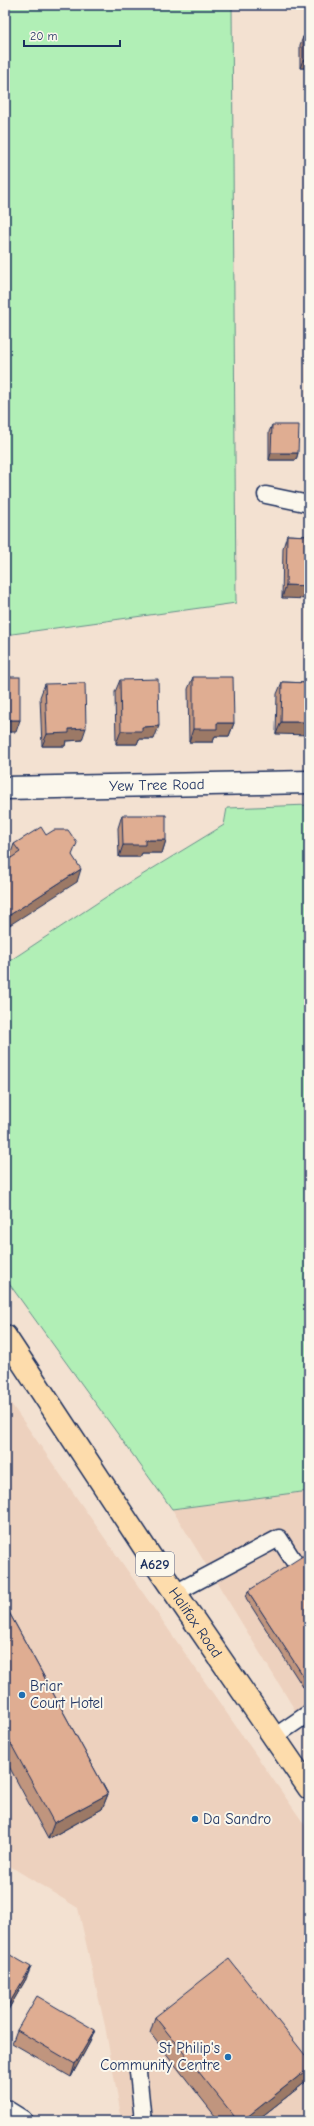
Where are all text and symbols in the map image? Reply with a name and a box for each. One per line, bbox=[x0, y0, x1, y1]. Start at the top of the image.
scale bar bbox=[24, 22, 120, 48]
text: 20 m bbox=[30, 29, 58, 43]
street label: Yew Tree Road bbox=[109, 775, 205, 795]
road number: A629 bbox=[136, 1552, 174, 1576]
street label: Halifax Road bbox=[165, 1584, 226, 1661]
place label: Briar Court Hotel bbox=[30, 1677, 103, 1712]
marker: Briar Court Hotel bbox=[17, 1690, 27, 1700]
place label: Da Sandro bbox=[203, 1810, 271, 1828]
marker: Da Sandro bbox=[190, 1814, 200, 1824]
place label: St Philip's Community Centre bbox=[100, 2039, 220, 2074]
marker: St Philip's Community Centre bbox=[223, 2052, 233, 2062]

